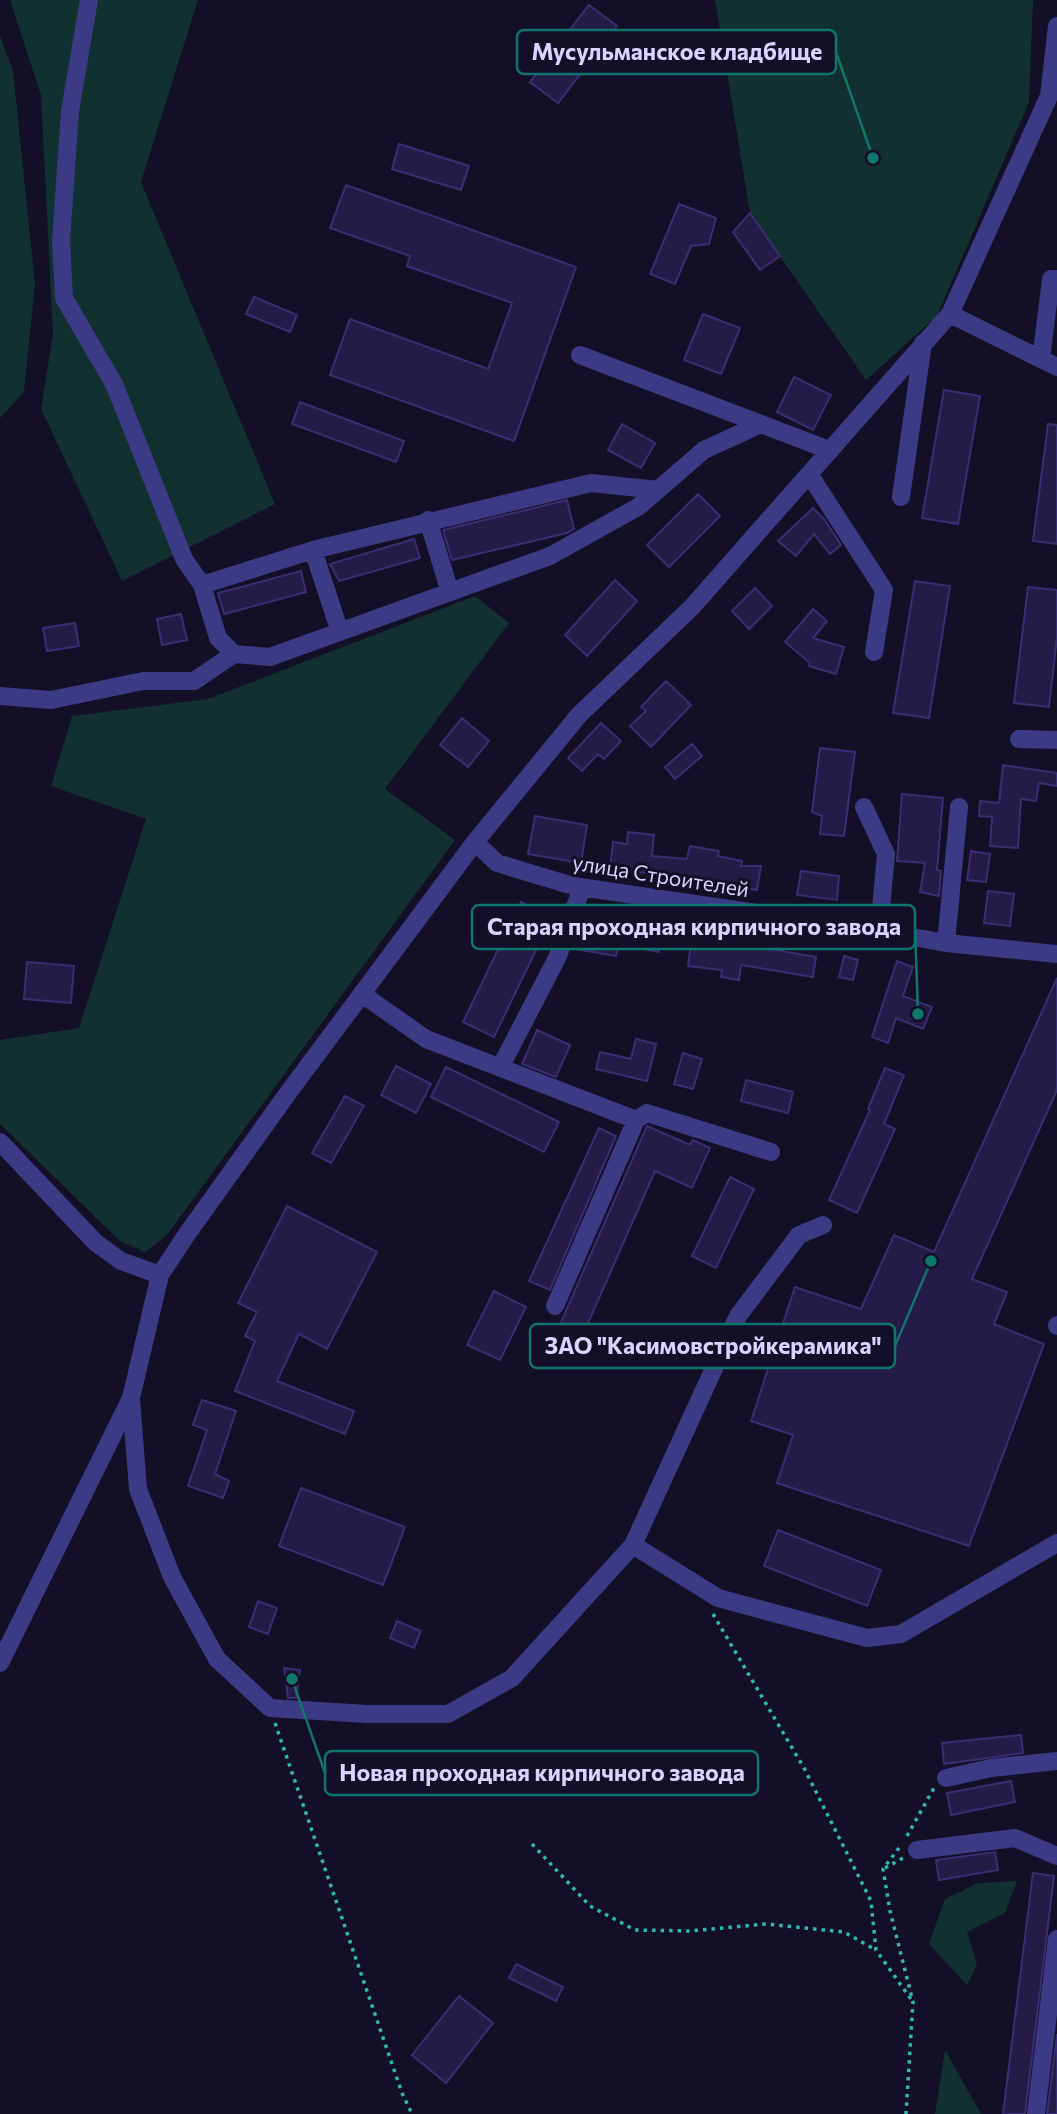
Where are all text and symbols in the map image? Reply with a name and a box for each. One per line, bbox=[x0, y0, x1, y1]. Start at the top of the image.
callout: Мусульманское кладбище bbox=[517, 30, 836, 74]
text: Мусульманское кладбище bbox=[532, 37, 822, 65]
street label: улица Строителей bbox=[571, 849, 751, 901]
callout: Старая проходная кирпичного завода bbox=[472, 905, 915, 949]
text: Старая проходная кирпичного завода bbox=[487, 912, 901, 940]
callout: ЗАО "Касимовстройкерамика" bbox=[530, 1324, 895, 1368]
text: ЗАО "Касимовстройкерамика" bbox=[545, 1331, 881, 1359]
callout: Новая проходная кирпичного завода bbox=[325, 1751, 758, 1795]
text: Новая проходная кирпичного завода bbox=[339, 1758, 745, 1786]

